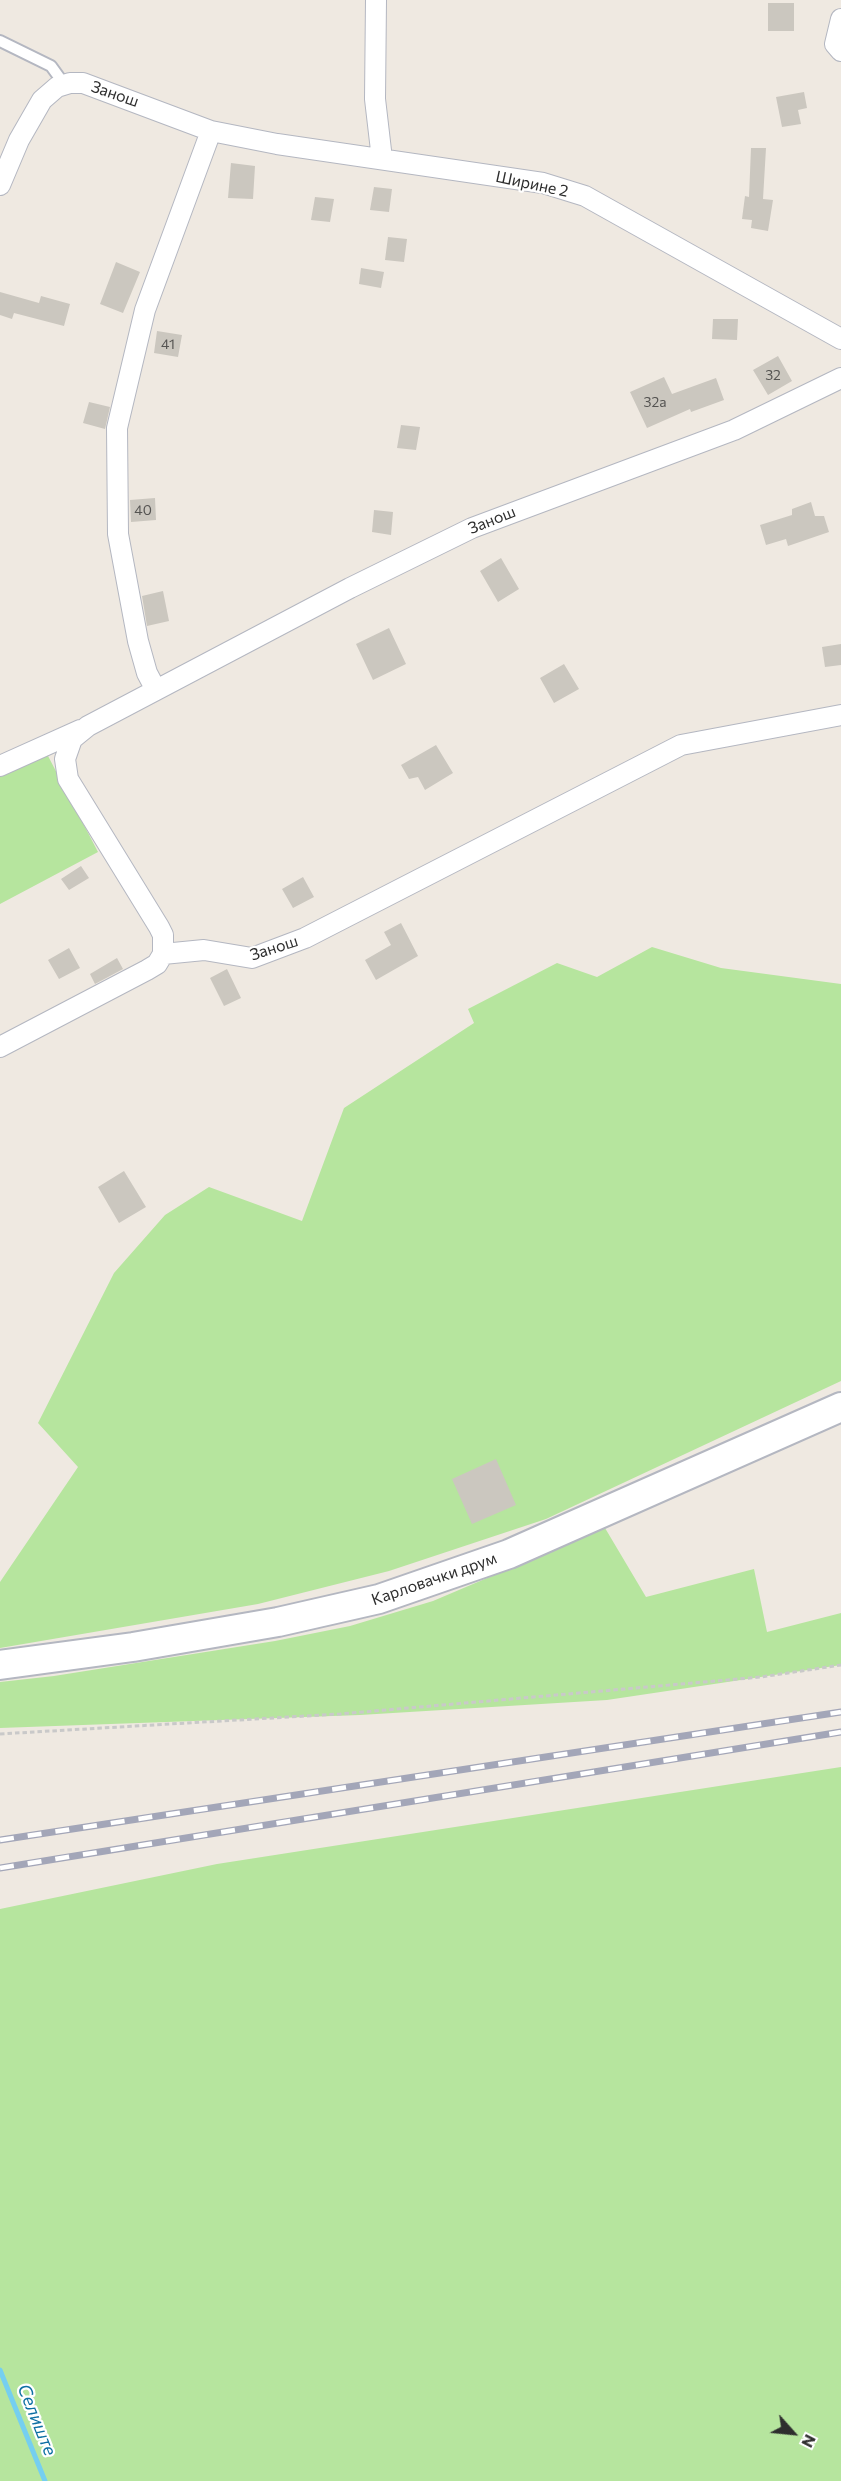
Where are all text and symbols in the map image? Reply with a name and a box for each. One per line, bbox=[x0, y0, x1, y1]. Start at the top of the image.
street label: Занош bbox=[89, 77, 141, 111]
street label: Ширине 2 bbox=[494, 167, 570, 201]
house number: 41 bbox=[161, 336, 175, 352]
house number: 32 bbox=[765, 367, 781, 383]
house number: 32a bbox=[643, 394, 667, 410]
house number: 40 bbox=[134, 502, 152, 518]
street label: Занош bbox=[465, 502, 519, 538]
street label: Занош bbox=[248, 931, 300, 965]
street label: Карловачки друм bbox=[369, 1549, 499, 1609]
water label: Селиште bbox=[13, 2381, 61, 2459]
north arrow bbox=[763, 2403, 823, 2463]
text: N bbox=[798, 2432, 821, 2451]

